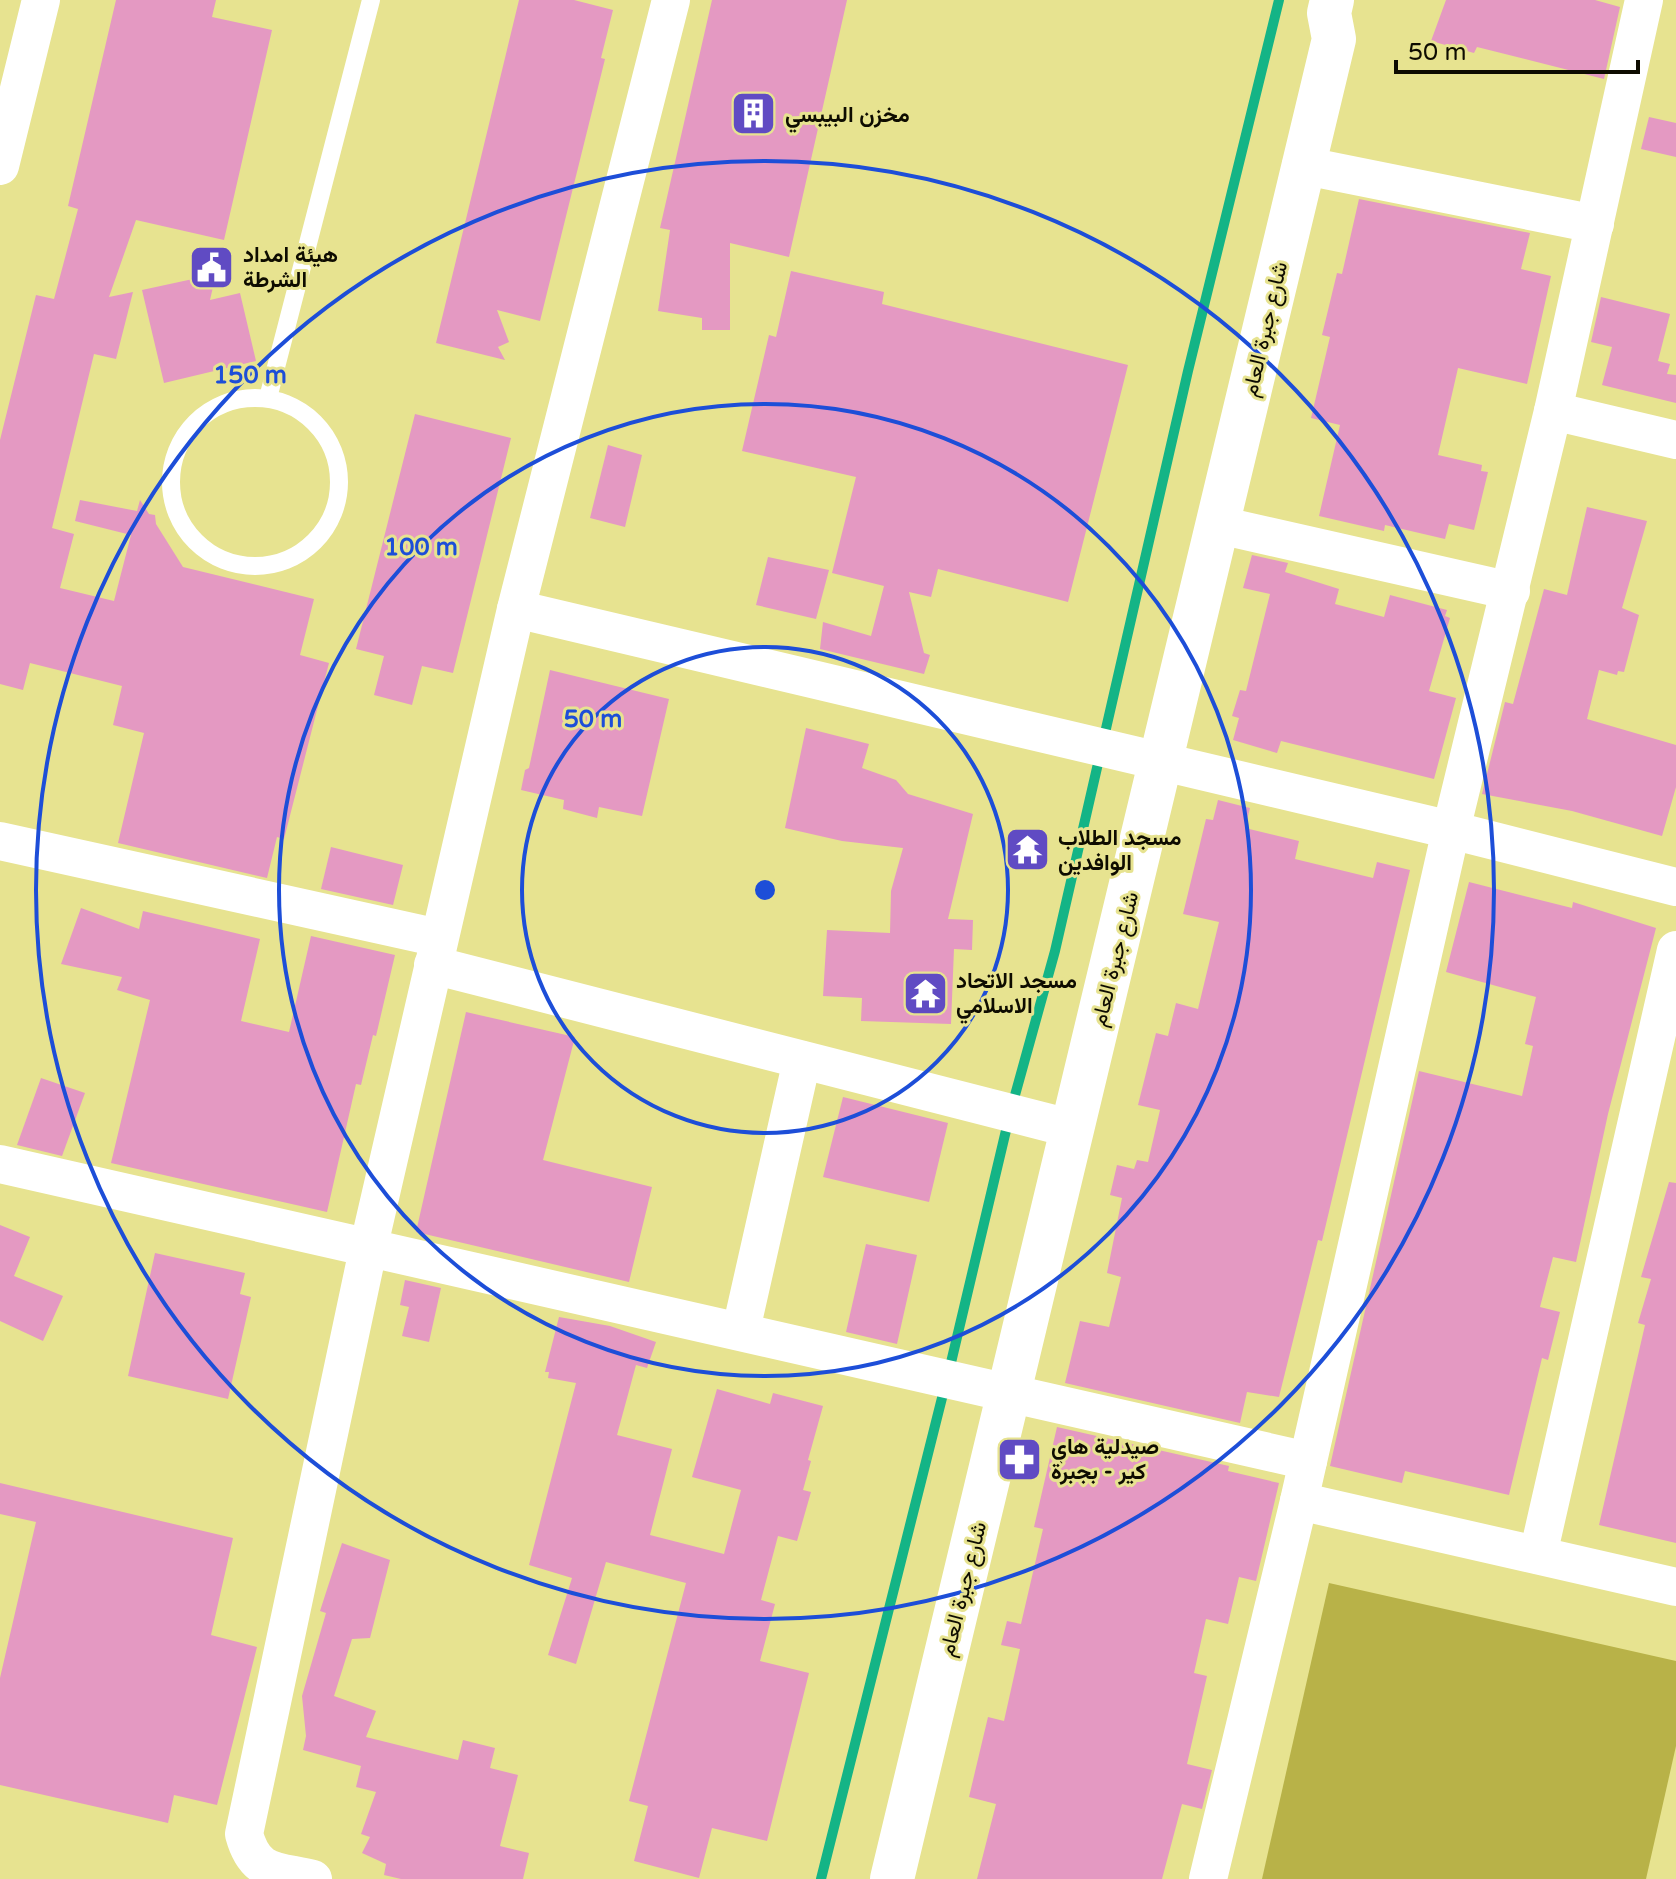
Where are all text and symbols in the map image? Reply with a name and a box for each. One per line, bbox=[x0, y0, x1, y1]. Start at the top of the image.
scale bar bbox=[1396, 24, 1638, 74]
text: 50 m bbox=[1408, 38, 1466, 67]
building icon: مخزن البيبسي bbox=[730, 90, 778, 138]
place label: مخزن البيبسي bbox=[785, 102, 910, 133]
place label: هيئة امداد الشرطة bbox=[243, 242, 338, 293]
public building icon: هيئة امداد الشرطة bbox=[188, 243, 236, 291]
street label: شارع جبرة العام bbox=[1237, 259, 1294, 400]
text: 150 m bbox=[213, 361, 287, 390]
text: 100 m bbox=[384, 533, 458, 562]
text: 50 m bbox=[564, 705, 622, 734]
place label: مسجد الطلاب الوافدين bbox=[1058, 825, 1182, 876]
temple icon: مسجد الطلاب الوافدين bbox=[1003, 826, 1051, 874]
centre of rings bbox=[751, 876, 779, 904]
street label: شارع جبرة العام bbox=[1086, 889, 1145, 1030]
place label: مسجد الاتحاد الاسلامي bbox=[956, 968, 1077, 1024]
temple icon: مسجد الاتحاد الاسلامي bbox=[901, 969, 949, 1017]
place label: صيدلية هاي كير - بجبرة bbox=[1051, 1434, 1159, 1485]
pharmacy icon: صيدلية هاي كير - بجبرة bbox=[996, 1435, 1044, 1483]
street label: شارع جبرة العام bbox=[934, 1519, 993, 1660]

